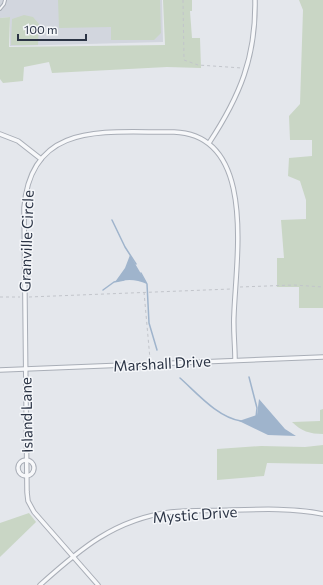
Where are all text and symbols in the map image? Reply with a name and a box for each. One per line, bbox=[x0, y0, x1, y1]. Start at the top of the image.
scale bar bbox=[18, 16, 86, 42]
text: 100 m bbox=[24, 22, 58, 36]
street label: Granville Circle bbox=[15, 190, 37, 292]
street label: Marshall Drive bbox=[113, 351, 211, 375]
street label: Island Lane bbox=[16, 377, 36, 453]
street label: Mystic Drive bbox=[152, 502, 238, 526]

